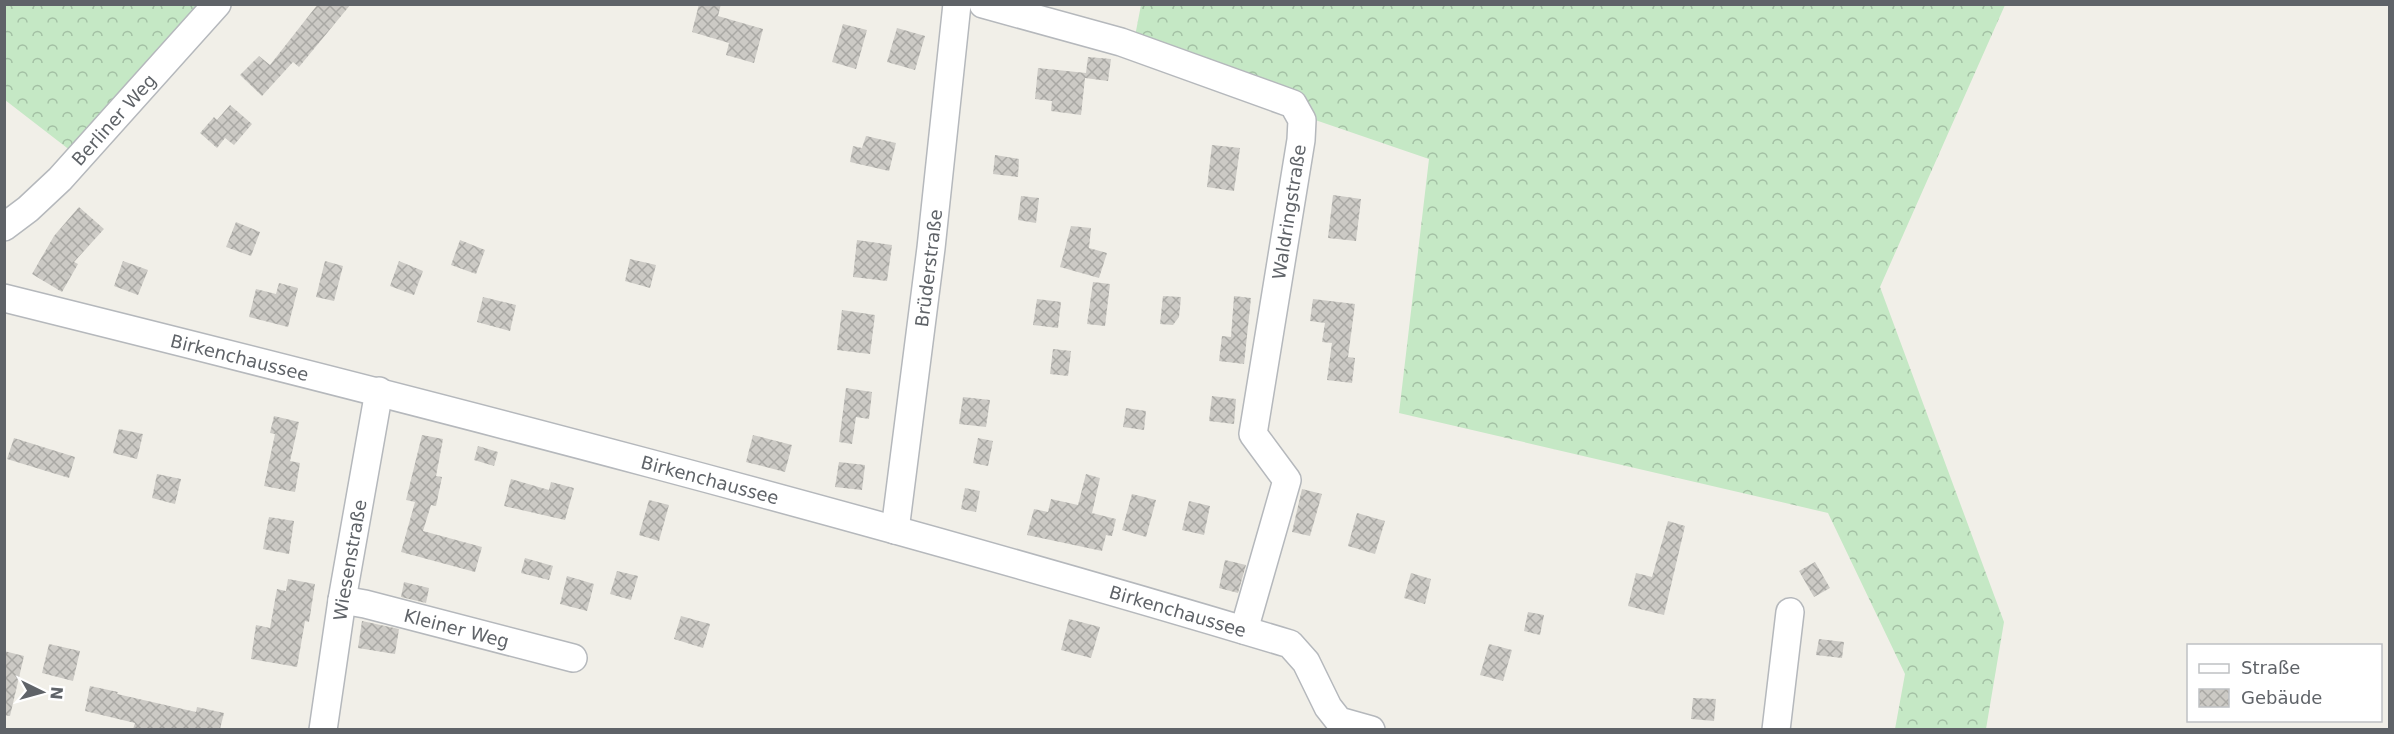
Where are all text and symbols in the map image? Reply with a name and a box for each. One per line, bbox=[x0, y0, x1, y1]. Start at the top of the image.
street label: Berliner Weg bbox=[67, 69, 160, 169]
street label: Waldringstraße bbox=[1268, 143, 1310, 281]
street label: Brüderstraße bbox=[911, 208, 946, 328]
street label: Birkenchaussee bbox=[168, 330, 311, 385]
street label: Birkenchaussee bbox=[639, 451, 781, 508]
street label: Wiesenstraße bbox=[329, 498, 370, 622]
street label: Birkenchaussee bbox=[1107, 581, 1249, 641]
street label: Kleiner Weg bbox=[402, 604, 511, 651]
legend bbox=[2187, 644, 2382, 722]
text: Straße bbox=[2241, 657, 2300, 678]
north arrow bbox=[12, 662, 72, 722]
text: N bbox=[46, 686, 66, 701]
text: Gebäude bbox=[2241, 687, 2322, 708]

